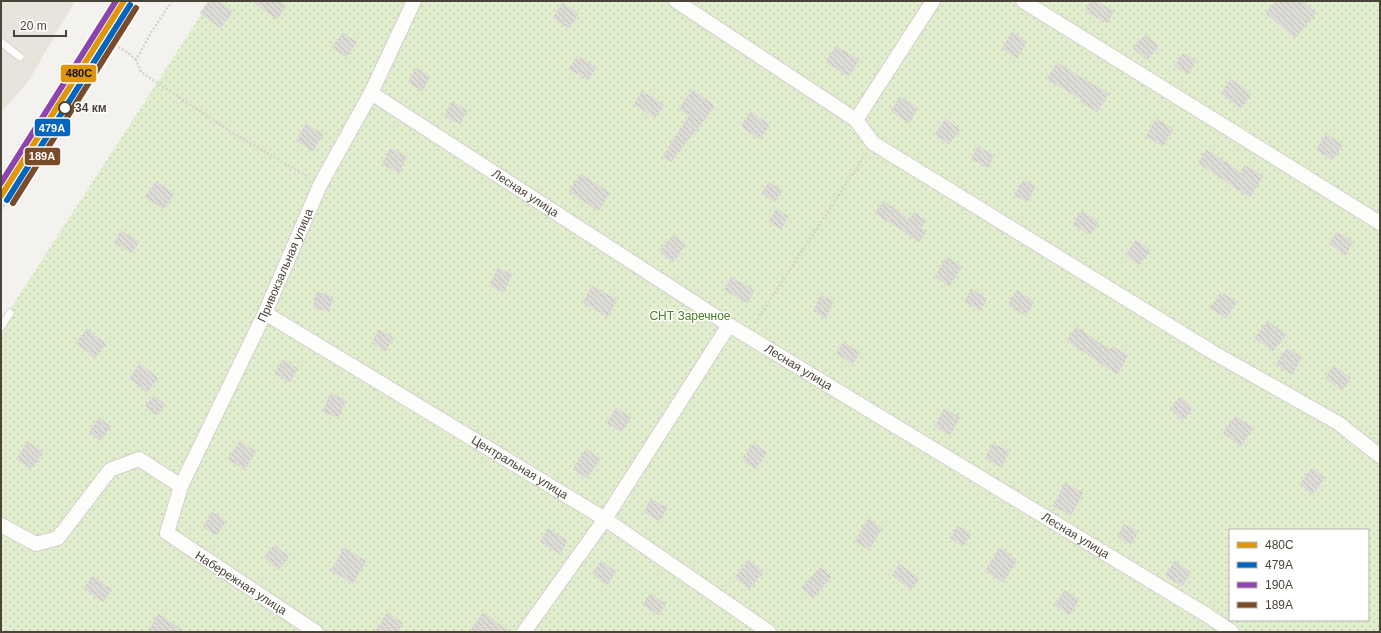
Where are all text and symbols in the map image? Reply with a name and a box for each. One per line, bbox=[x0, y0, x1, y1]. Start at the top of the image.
scale bar bbox=[14, 12, 66, 38]
text: 20 m bbox=[20, 19, 47, 33]
line badge: 480С bbox=[60, 64, 97, 83]
text: 480С bbox=[66, 67, 92, 79]
marker: 34 км bbox=[58, 101, 72, 115]
place label: 34 км bbox=[75, 101, 107, 115]
line badge: 479А bbox=[34, 118, 71, 137]
text: 479А bbox=[39, 122, 65, 134]
line badge: 189А bbox=[24, 147, 61, 166]
text: 189А bbox=[29, 150, 55, 162]
street label: Лесная улица bbox=[489, 166, 562, 220]
street label: Привокзальная улица bbox=[255, 206, 316, 324]
park label: СНТ Заречное bbox=[649, 309, 731, 323]
street label: Лесная улица bbox=[762, 341, 835, 393]
street label: Центральная улица bbox=[469, 433, 571, 502]
street label: Лесная улица bbox=[1039, 509, 1112, 561]
legend bbox=[1229, 529, 1369, 621]
text: 480С bbox=[1265, 538, 1294, 552]
street label: Набережная улица bbox=[193, 548, 290, 618]
text: 479А bbox=[1265, 558, 1293, 572]
text: 190А bbox=[1265, 578, 1293, 592]
text: 189А bbox=[1265, 598, 1293, 612]

